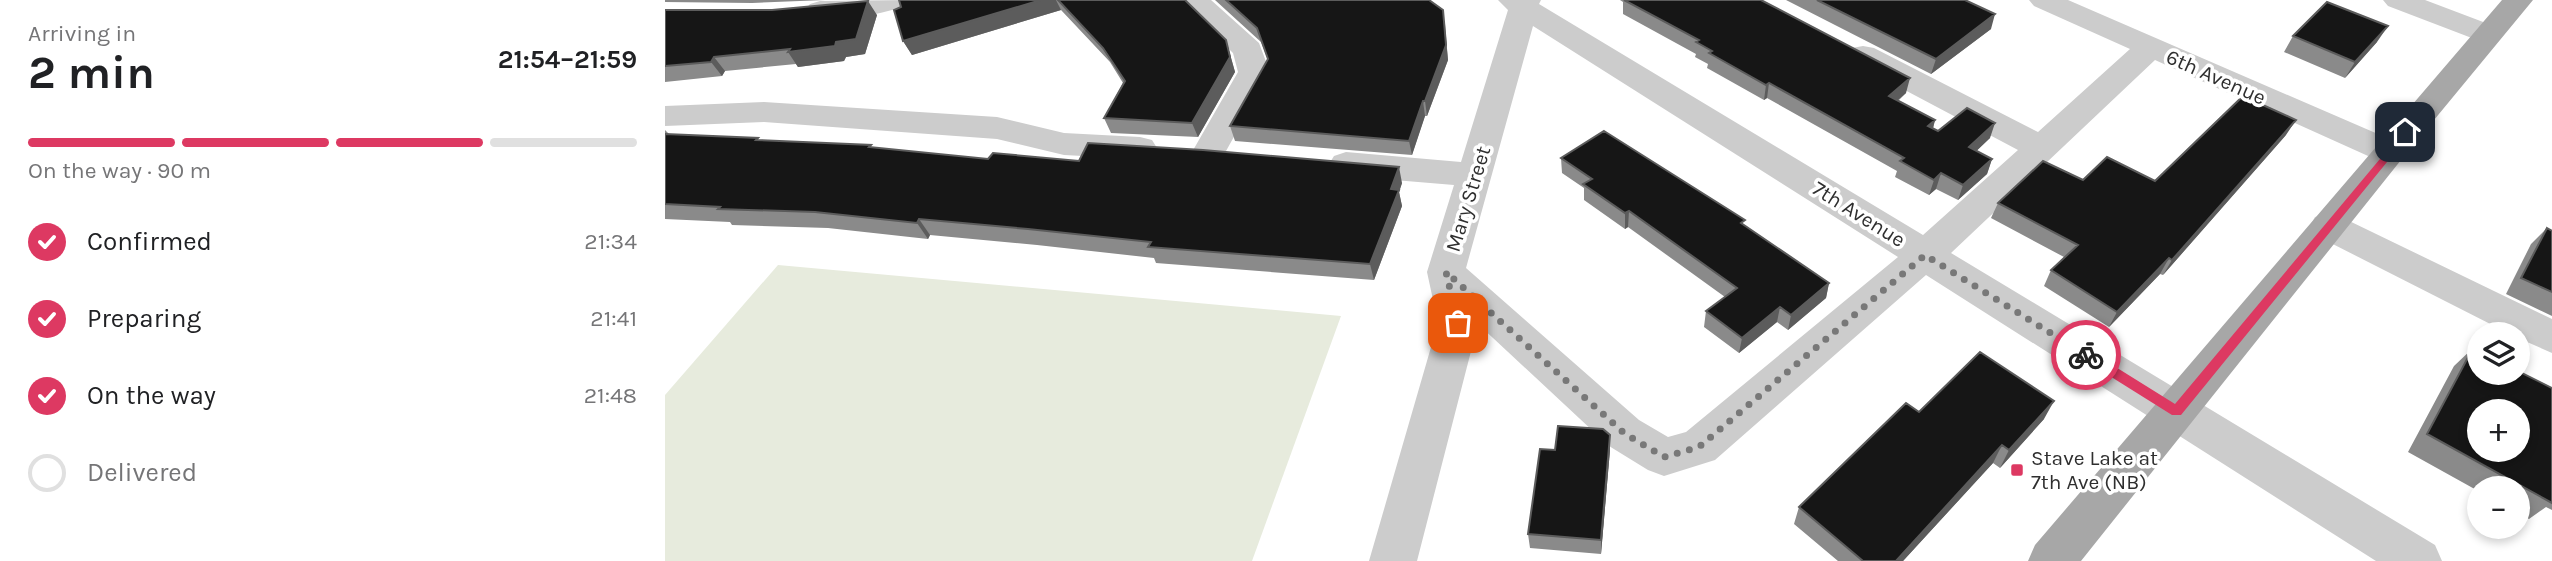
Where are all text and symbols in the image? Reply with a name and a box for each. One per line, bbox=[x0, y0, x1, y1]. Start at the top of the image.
text: Arriving in bbox=[28, 20, 136, 47]
text: 21:54–21:59 bbox=[498, 44, 637, 75]
street label: 6th Avenue bbox=[2162, 44, 2270, 110]
text: 2 min bbox=[28, 46, 155, 100]
pin bbox=[2375, 102, 2435, 162]
icon: home bbox=[2386, 113, 2424, 151]
street label: Mary Street bbox=[1441, 143, 1495, 255]
text: On the way · 90 m bbox=[28, 157, 211, 184]
street label: 7th Avenue bbox=[1808, 176, 1910, 252]
icon: check bbox=[28, 223, 66, 261]
text: Confirmed bbox=[87, 226, 212, 257]
text: 21:34 bbox=[584, 228, 637, 255]
pin bbox=[1428, 293, 1488, 353]
icon: check bbox=[28, 300, 66, 338]
text: Preparing bbox=[87, 303, 201, 334]
icon: bag bbox=[1439, 304, 1477, 342]
text: 21:41 bbox=[590, 305, 637, 332]
courier bbox=[2051, 320, 2121, 390]
map controls bbox=[2467, 322, 2530, 539]
button: layers bbox=[2467, 322, 2530, 385]
icon: bike bbox=[2067, 336, 2105, 374]
icon: check bbox=[28, 377, 66, 415]
text: On the way bbox=[87, 380, 216, 411]
text: 21:48 bbox=[584, 382, 637, 409]
button: + bbox=[2467, 399, 2530, 462]
place label: Stave Lake at 7th Ave (NB) bbox=[2031, 446, 2158, 494]
text: Delivered bbox=[87, 457, 197, 488]
marker: Stave Lake at 7th Ave (NB) bbox=[2009, 462, 2025, 478]
button: − bbox=[2467, 476, 2530, 539]

